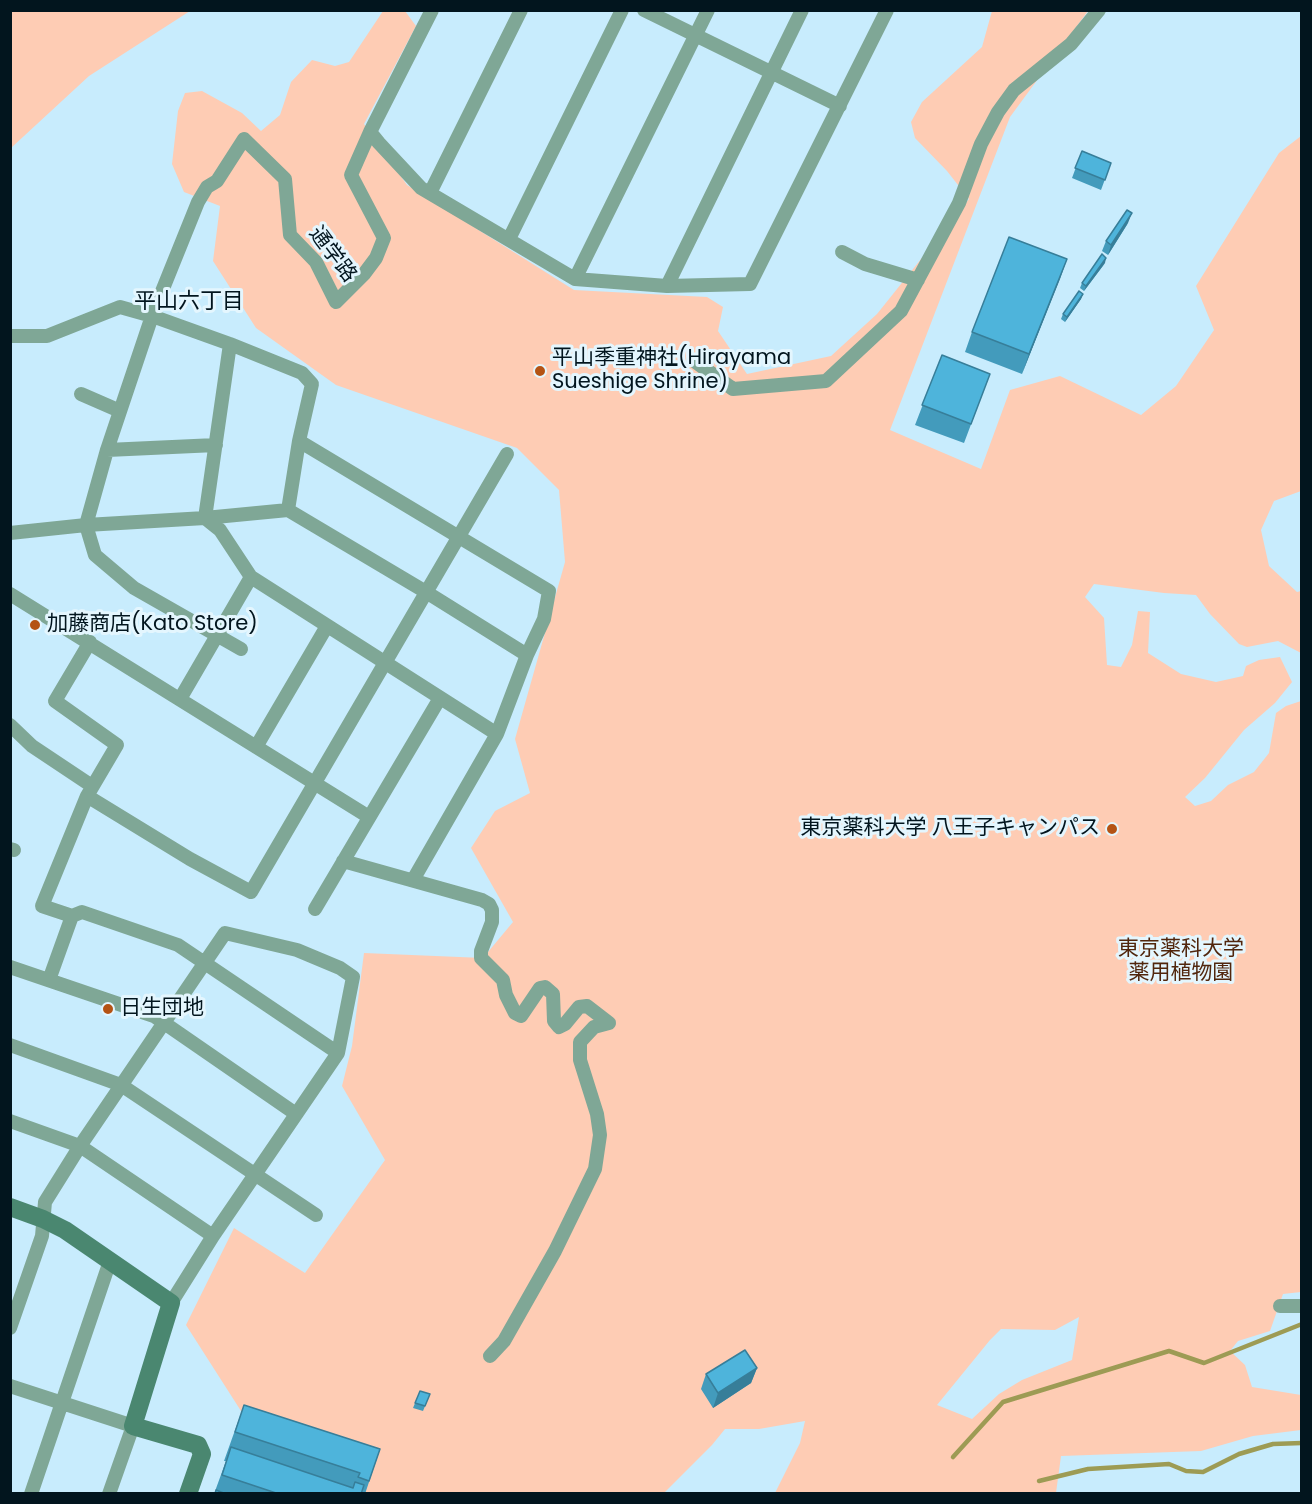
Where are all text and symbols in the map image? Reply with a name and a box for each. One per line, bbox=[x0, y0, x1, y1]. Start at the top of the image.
street label: 通学路 bbox=[303, 222, 361, 288]
district label: 平山六丁目 bbox=[134, 289, 244, 315]
place label: 平山季重神社(Hirayama Sueshige Shrine) bbox=[552, 346, 791, 396]
marker: 平山季重神社(Hirayama Sueshige Shrine) bbox=[533, 364, 547, 378]
place label: 加藤商店(Kato Store) bbox=[47, 612, 258, 638]
marker: 加藤商店(Kato Store) bbox=[28, 618, 42, 632]
place label: 東京薬科大学 八王子キャンパス bbox=[800, 816, 1100, 842]
marker: 東京薬科大学 八王子キャンパス bbox=[1105, 822, 1119, 836]
park label: 東京薬科大学 薬用植物園 bbox=[1118, 937, 1244, 987]
place label: 日生団地 bbox=[120, 996, 204, 1022]
marker: 日生団地 bbox=[101, 1002, 115, 1016]

